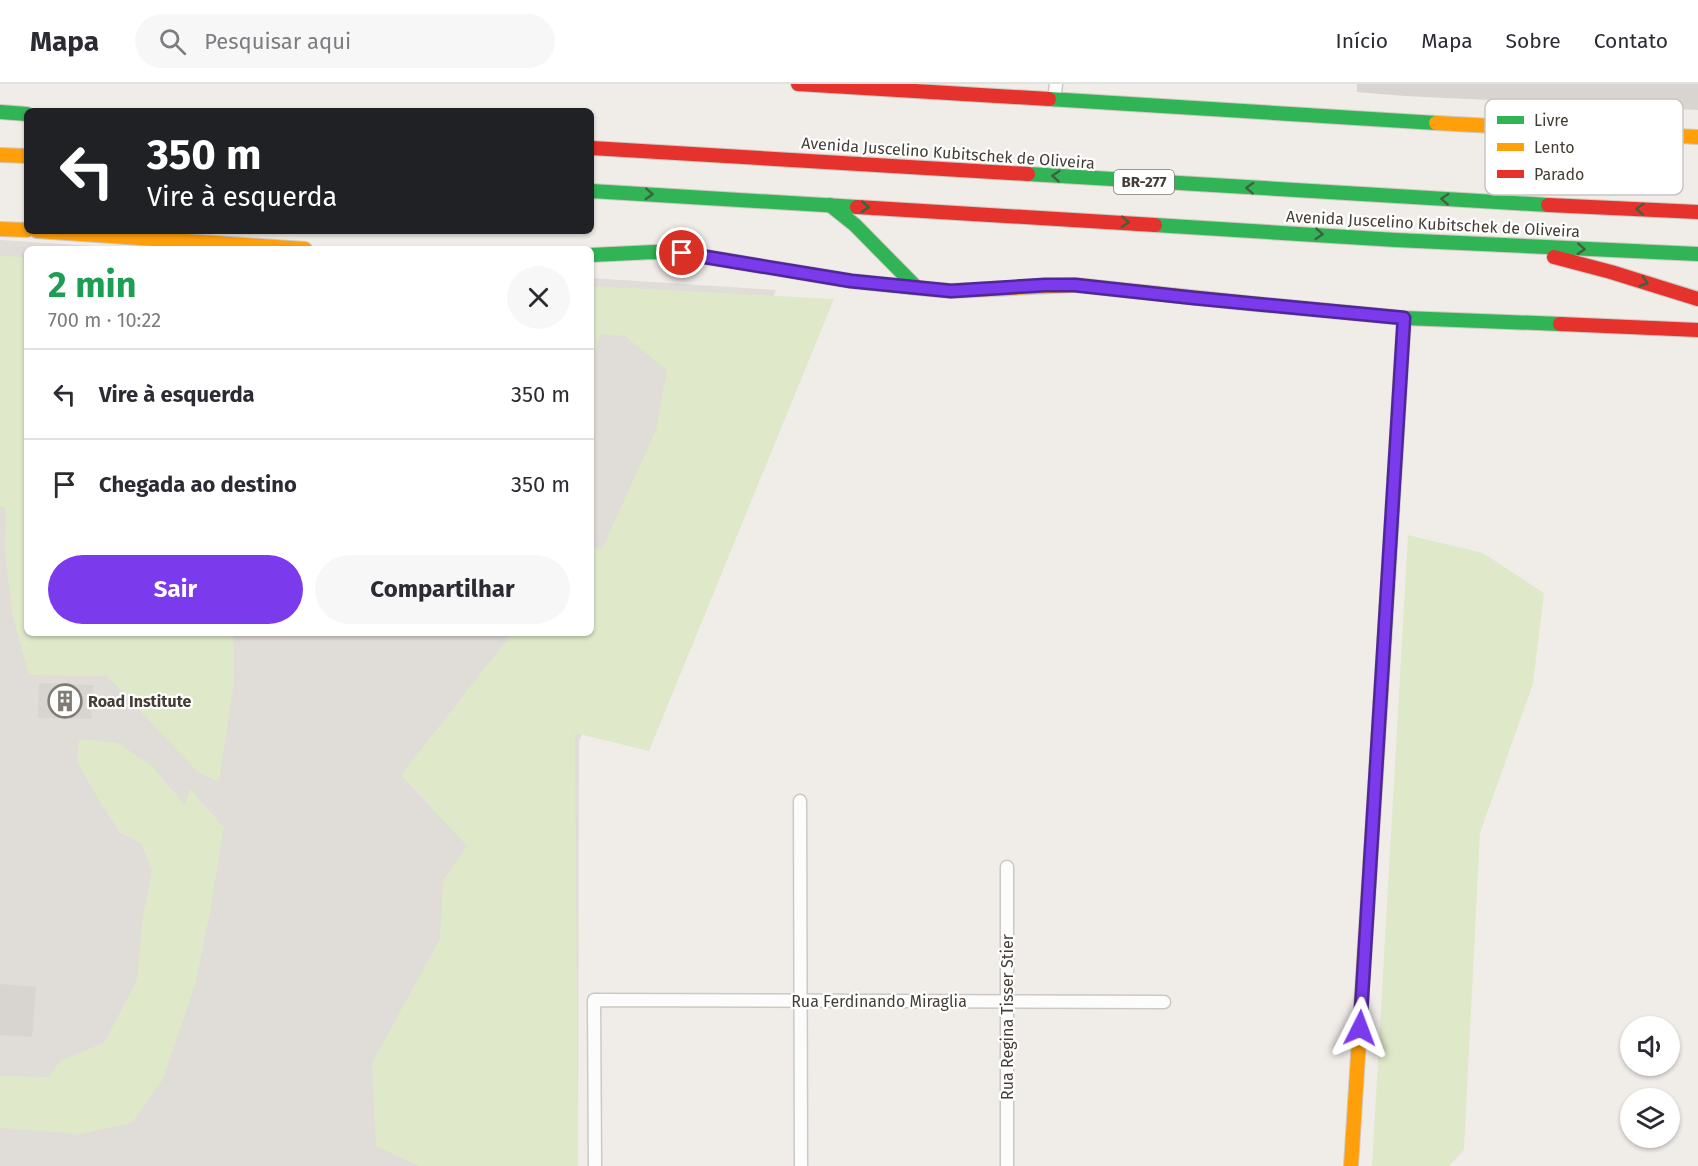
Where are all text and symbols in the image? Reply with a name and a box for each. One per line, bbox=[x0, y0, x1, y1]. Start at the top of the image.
search box bbox=[135, 14, 555, 68]
text: Mapa bbox=[30, 25, 99, 58]
icon: search bbox=[156, 25, 189, 58]
text: Pesquisar aqui bbox=[204, 28, 351, 55]
text: Início bbox=[1335, 28, 1388, 54]
text: Mapa bbox=[1421, 28, 1473, 54]
text: Sobre bbox=[1506, 28, 1561, 54]
text: Contato bbox=[1594, 28, 1668, 54]
legend bbox=[1485, 99, 1683, 195]
text: Livre bbox=[1534, 111, 1569, 130]
text: 350 m bbox=[147, 130, 261, 180]
icon: left bbox=[48, 132, 126, 210]
street label: Avenida Juscelino Kubitschek de Oliveira bbox=[801, 133, 1095, 173]
text: Lento bbox=[1534, 138, 1575, 157]
text: Parado bbox=[1534, 165, 1584, 184]
one-way arrow bbox=[1051, 169, 1060, 182]
road number: BR-277 bbox=[1114, 170, 1174, 194]
text: Vire à esquerda bbox=[147, 181, 337, 213]
one-way arrow bbox=[1246, 182, 1255, 195]
one-way arrow bbox=[645, 187, 654, 200]
one-way arrow bbox=[1440, 193, 1449, 206]
one-way arrow bbox=[860, 200, 870, 213]
one-way arrow bbox=[1635, 203, 1644, 216]
street label: Avenida Juscelino Kubitschek de Oliveira bbox=[1286, 207, 1580, 241]
one-way arrow bbox=[1120, 216, 1129, 229]
pin bbox=[656, 227, 707, 278]
one-way arrow bbox=[1315, 228, 1324, 241]
icon: arrive bbox=[665, 236, 698, 269]
one-way arrow bbox=[1576, 242, 1585, 255]
text: 2 min bbox=[48, 263, 137, 307]
button: close bbox=[507, 266, 570, 329]
one-way arrow bbox=[1638, 275, 1649, 288]
text: 700 m · 10:22 bbox=[48, 308, 161, 332]
icon: left bbox=[48, 378, 81, 411]
text: Vire à esquerda bbox=[99, 381, 255, 408]
text: 350 m bbox=[511, 381, 570, 408]
icon: arrive bbox=[48, 468, 81, 501]
text: Chegada ao destino bbox=[99, 471, 297, 498]
text: 350 m bbox=[511, 471, 570, 498]
button: Sair bbox=[48, 555, 303, 624]
button: Compartilhar bbox=[315, 555, 570, 624]
building icon: Road Institute bbox=[47, 683, 83, 719]
place label: Road Institute bbox=[88, 692, 192, 711]
street label: Rua Regina Tisser Stier bbox=[998, 933, 1017, 1100]
street label: Rua Ferdinando Miraglia bbox=[791, 992, 967, 1011]
position arrow bbox=[1328, 996, 1392, 1060]
map controls bbox=[1620, 1016, 1680, 1148]
button: sound bbox=[1620, 1016, 1680, 1076]
button: layers bbox=[1620, 1088, 1680, 1148]

